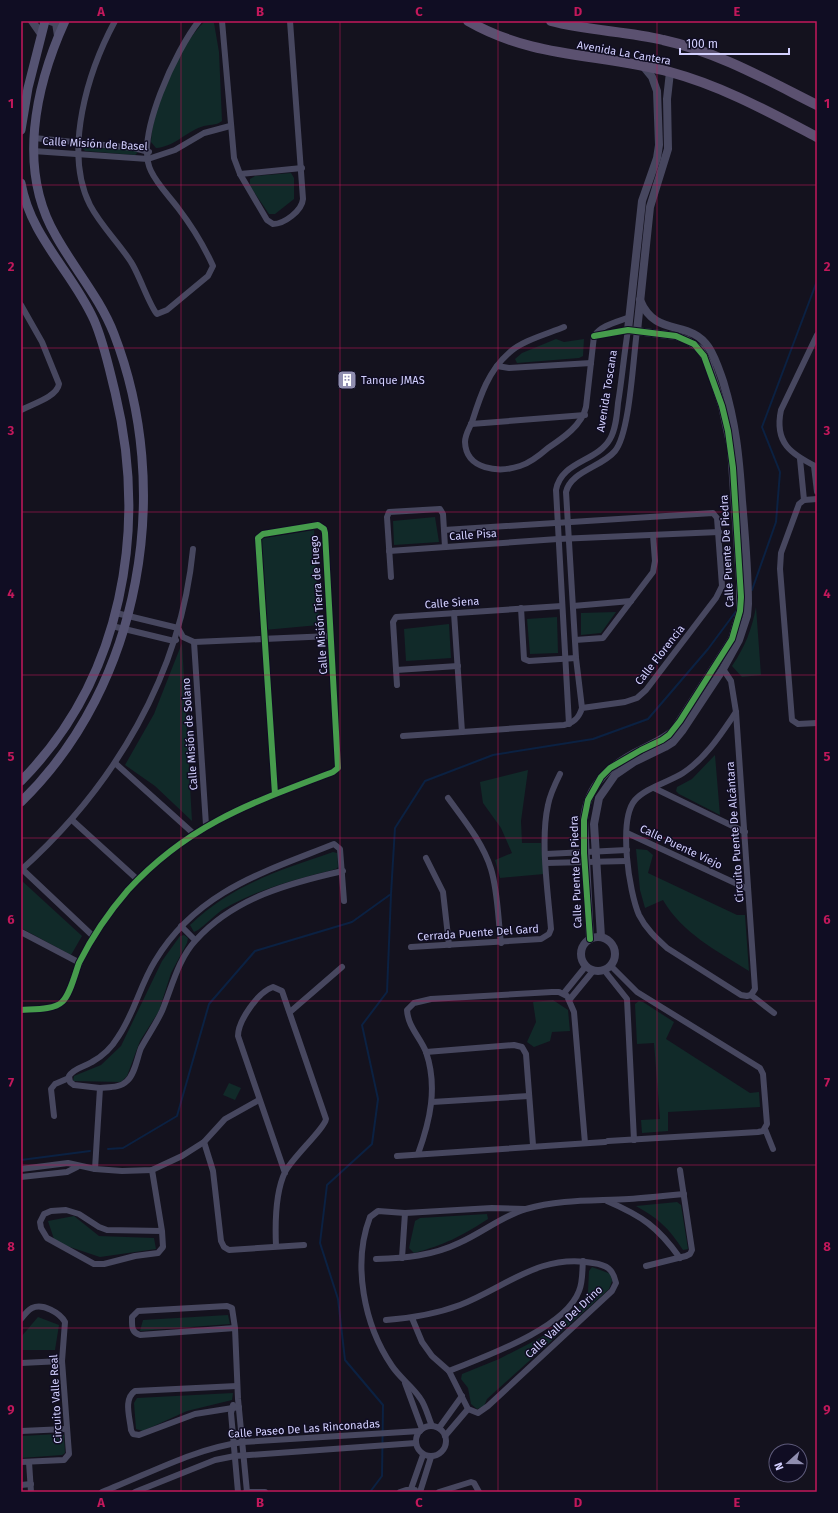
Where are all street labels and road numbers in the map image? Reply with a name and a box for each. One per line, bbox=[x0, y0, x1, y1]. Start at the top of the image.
street label: Avenida La Cantera bbox=[576, 38, 672, 68]
street label: Calle Misión de Basel bbox=[42, 135, 148, 153]
street label: Avenida Toscana bbox=[594, 349, 620, 433]
street label: Calle Puente De Piedra bbox=[718, 494, 736, 608]
street label: Calle Pisa bbox=[449, 527, 497, 543]
street label: Calle Misión Tierra de Fuego bbox=[308, 535, 330, 675]
street label: Calle Siena bbox=[424, 595, 480, 611]
street label: Calle Florencia bbox=[632, 622, 688, 688]
street label: Calle Misión de Solano bbox=[180, 677, 200, 791]
street label: Circuito Puente De Alcántara bbox=[724, 761, 746, 903]
street label: Calle Puente De Piedra bbox=[568, 815, 584, 929]
street label: Calle Puente Viejo bbox=[638, 822, 724, 872]
street label: Cerrada Puente Del Gard bbox=[417, 922, 539, 944]
street label: Calle Valle Del Drino bbox=[523, 1283, 605, 1361]
street label: Circuito Valle Real bbox=[47, 1354, 65, 1444]
street label: Calle Paseo De Las Rinconadas bbox=[228, 1417, 380, 1441]

